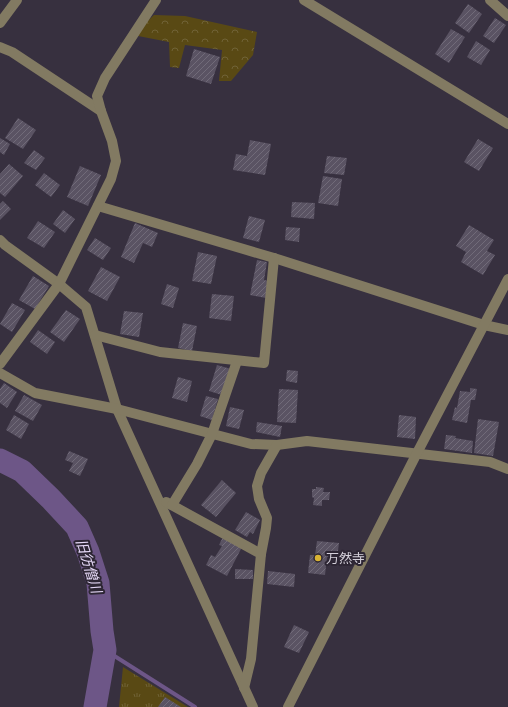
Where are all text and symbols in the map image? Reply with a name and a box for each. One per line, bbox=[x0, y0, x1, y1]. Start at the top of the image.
water label: 旧彷僧川 bbox=[72, 537, 105, 597]
place label: 万然寺 bbox=[326, 551, 365, 567]
marker: 万然寺 bbox=[313, 553, 323, 563]

